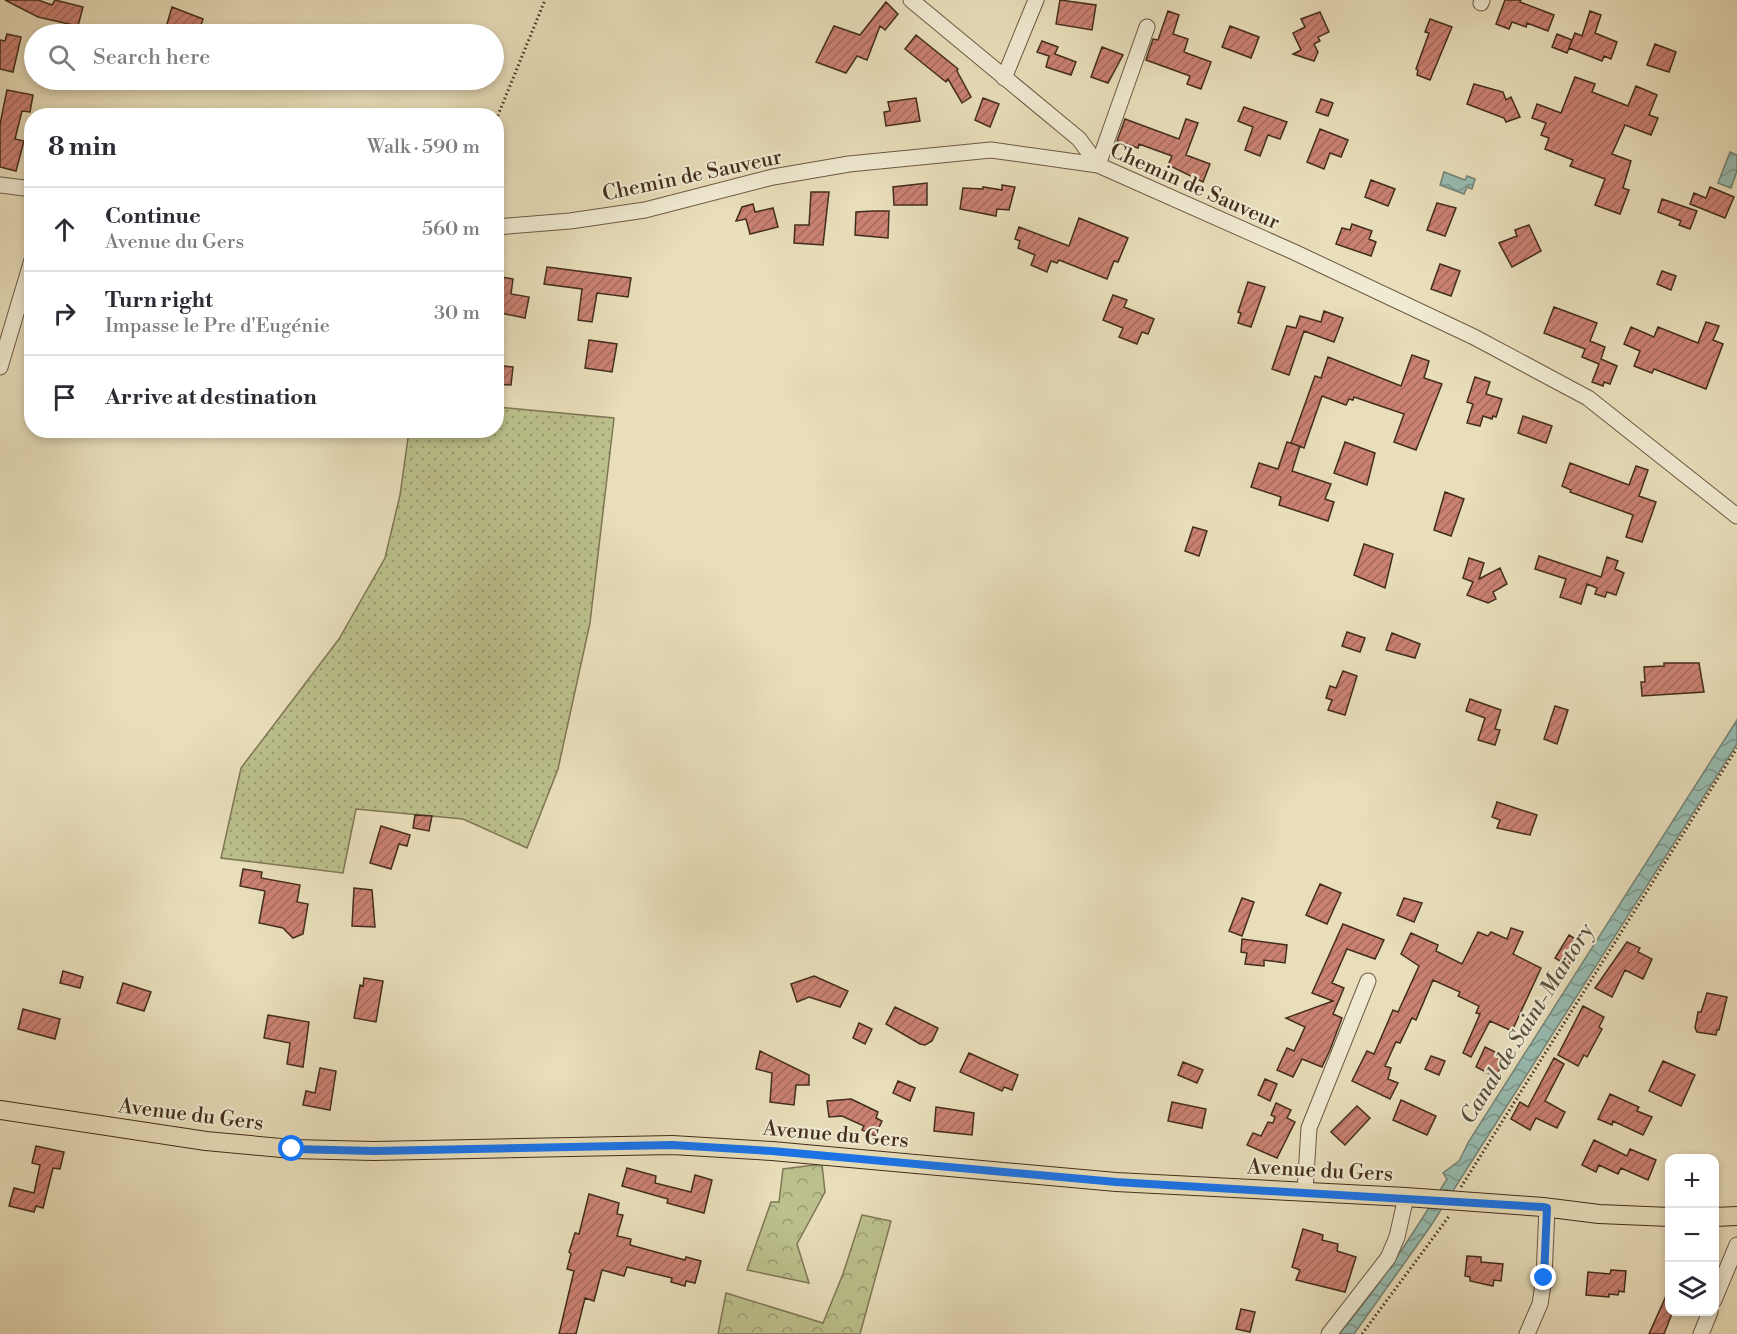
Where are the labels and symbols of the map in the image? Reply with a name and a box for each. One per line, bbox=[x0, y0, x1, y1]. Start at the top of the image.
street label: Chemin de Sauveur bbox=[1106, 138, 1283, 236]
street label: Chemin de Sauveur bbox=[600, 144, 784, 208]
water label: Canal de Saint-Martory bbox=[1455, 918, 1600, 1129]
street label: Avenue du Gers bbox=[116, 1093, 265, 1137]
street label: Avenue du Gers bbox=[761, 1116, 910, 1154]
route start bbox=[278, 1135, 304, 1161]
street label: Avenue du Gers bbox=[1245, 1154, 1394, 1188]
route end bbox=[1530, 1264, 1556, 1290]

